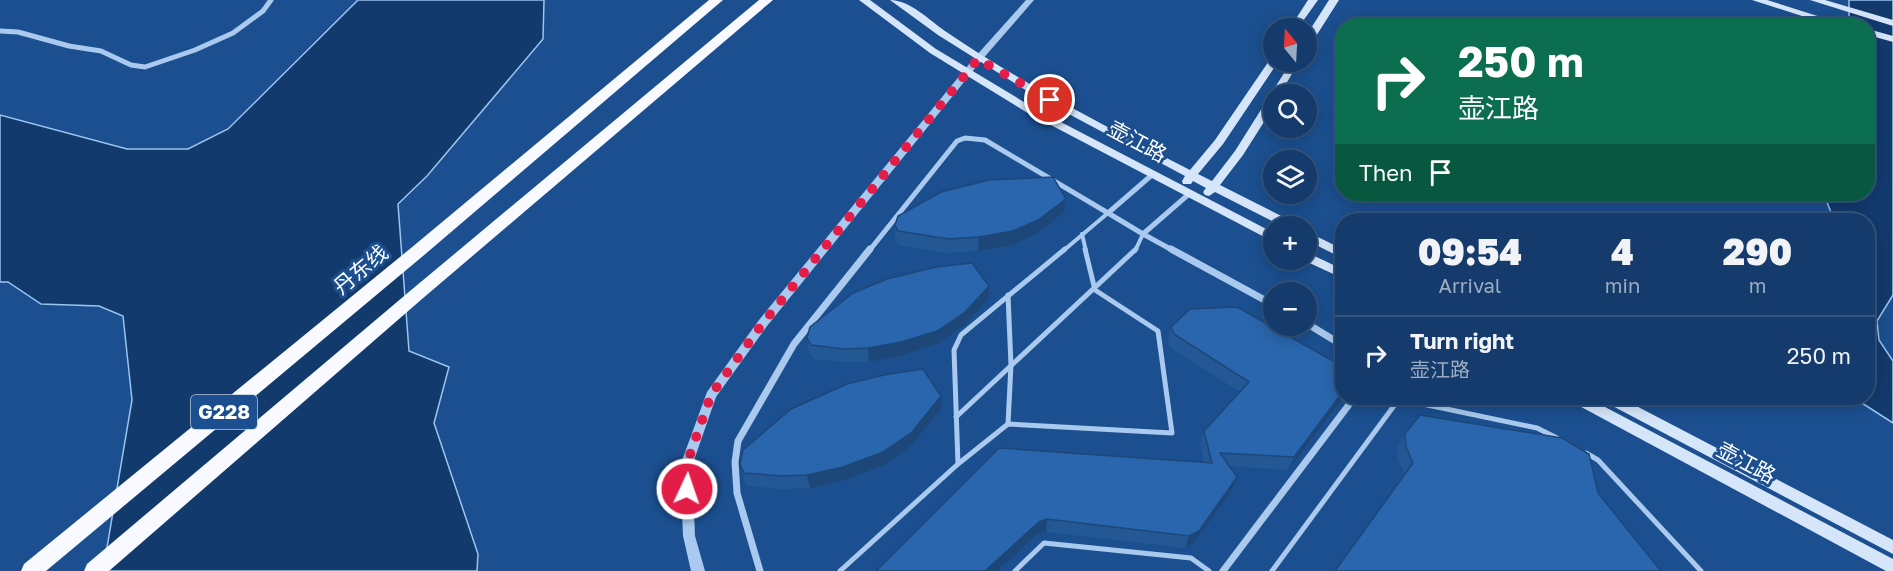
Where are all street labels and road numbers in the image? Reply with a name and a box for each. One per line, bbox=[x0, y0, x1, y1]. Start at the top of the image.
street label: 壶江路 bbox=[1104, 115, 1171, 167]
street label: 丹东线 bbox=[328, 239, 393, 299]
road number: G228 bbox=[191, 395, 257, 429]
street label: 壶江路 bbox=[1713, 436, 1780, 488]

